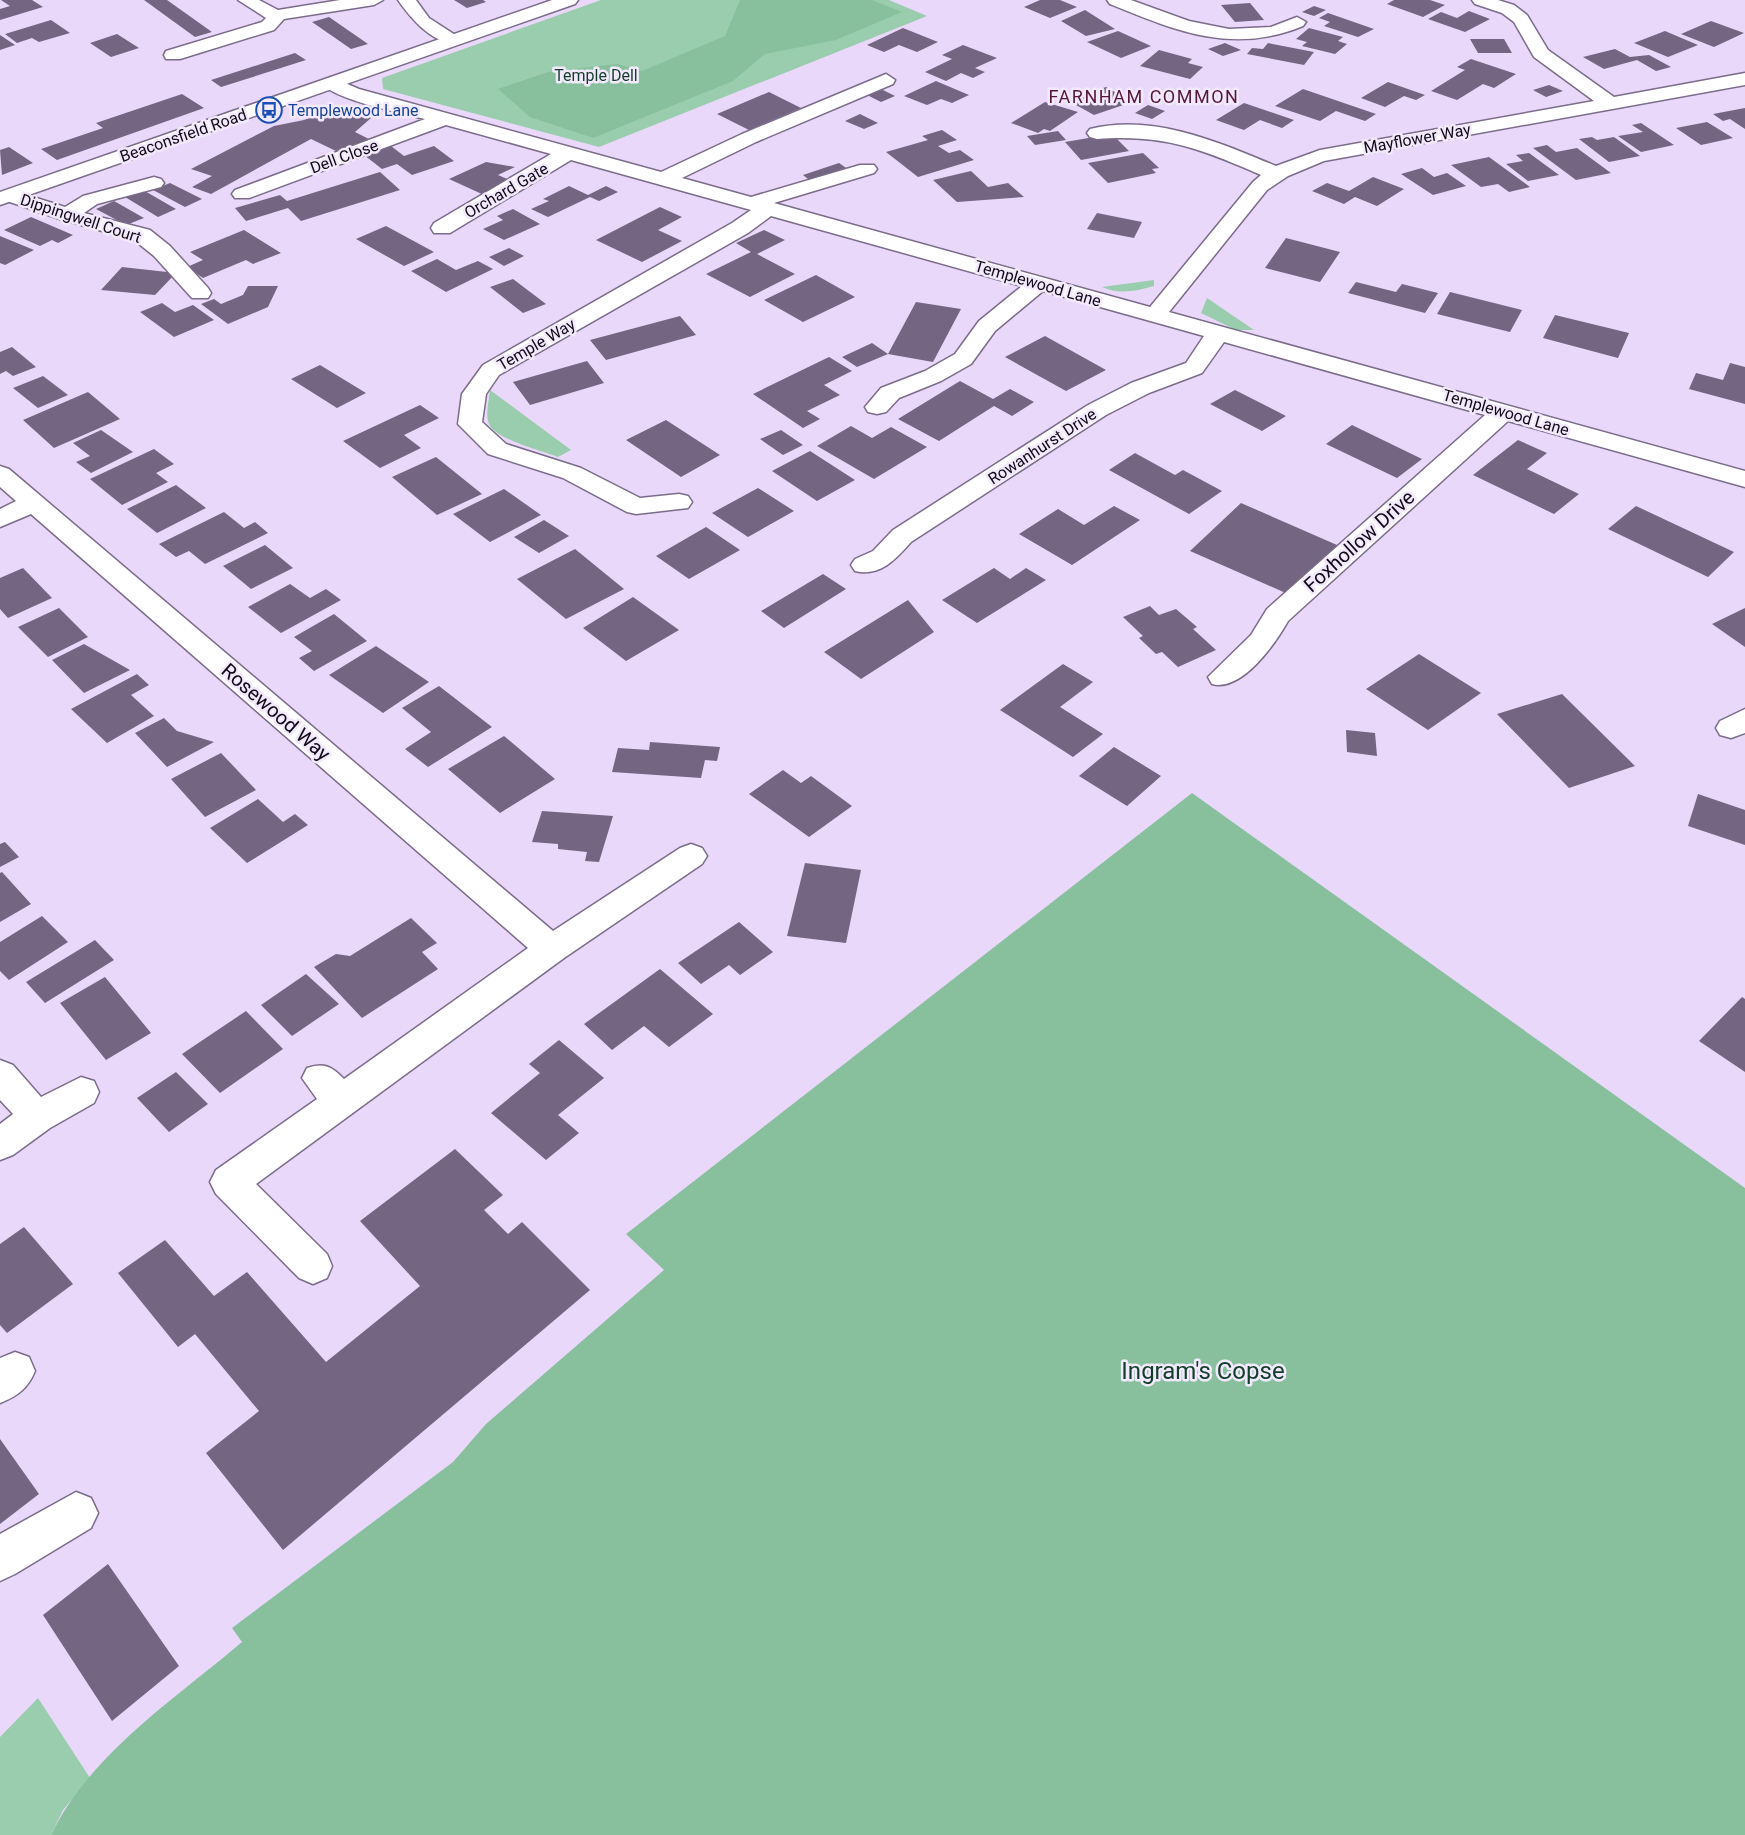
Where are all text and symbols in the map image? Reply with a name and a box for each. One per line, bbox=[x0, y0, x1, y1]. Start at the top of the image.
park label: Temple Dell bbox=[554, 66, 638, 85]
district label: FARNHAM COMMON bbox=[1049, 86, 1239, 107]
bus stop icon: Templewood Lane bbox=[254, 95, 284, 125]
place label: Templewood Lane bbox=[288, 101, 419, 120]
street label: Beaconsfield Road bbox=[117, 105, 249, 166]
street label: Mayflower Way bbox=[1362, 120, 1473, 157]
street label: Dell Close bbox=[308, 135, 381, 178]
street label: Orchard Gate bbox=[461, 159, 552, 222]
street label: Dippingwell Court bbox=[18, 190, 144, 247]
street label: Templewood Lane bbox=[972, 256, 1103, 311]
street label: Temple Way bbox=[494, 314, 579, 374]
street label: Templewood Lane bbox=[1440, 385, 1571, 440]
street label: Rowanhurst Drive bbox=[985, 404, 1100, 488]
street label: Foxhollow Drive bbox=[1299, 485, 1419, 597]
street label: Rosewood Way bbox=[217, 658, 336, 766]
park label: Ingram's Copse bbox=[1121, 1357, 1285, 1385]

